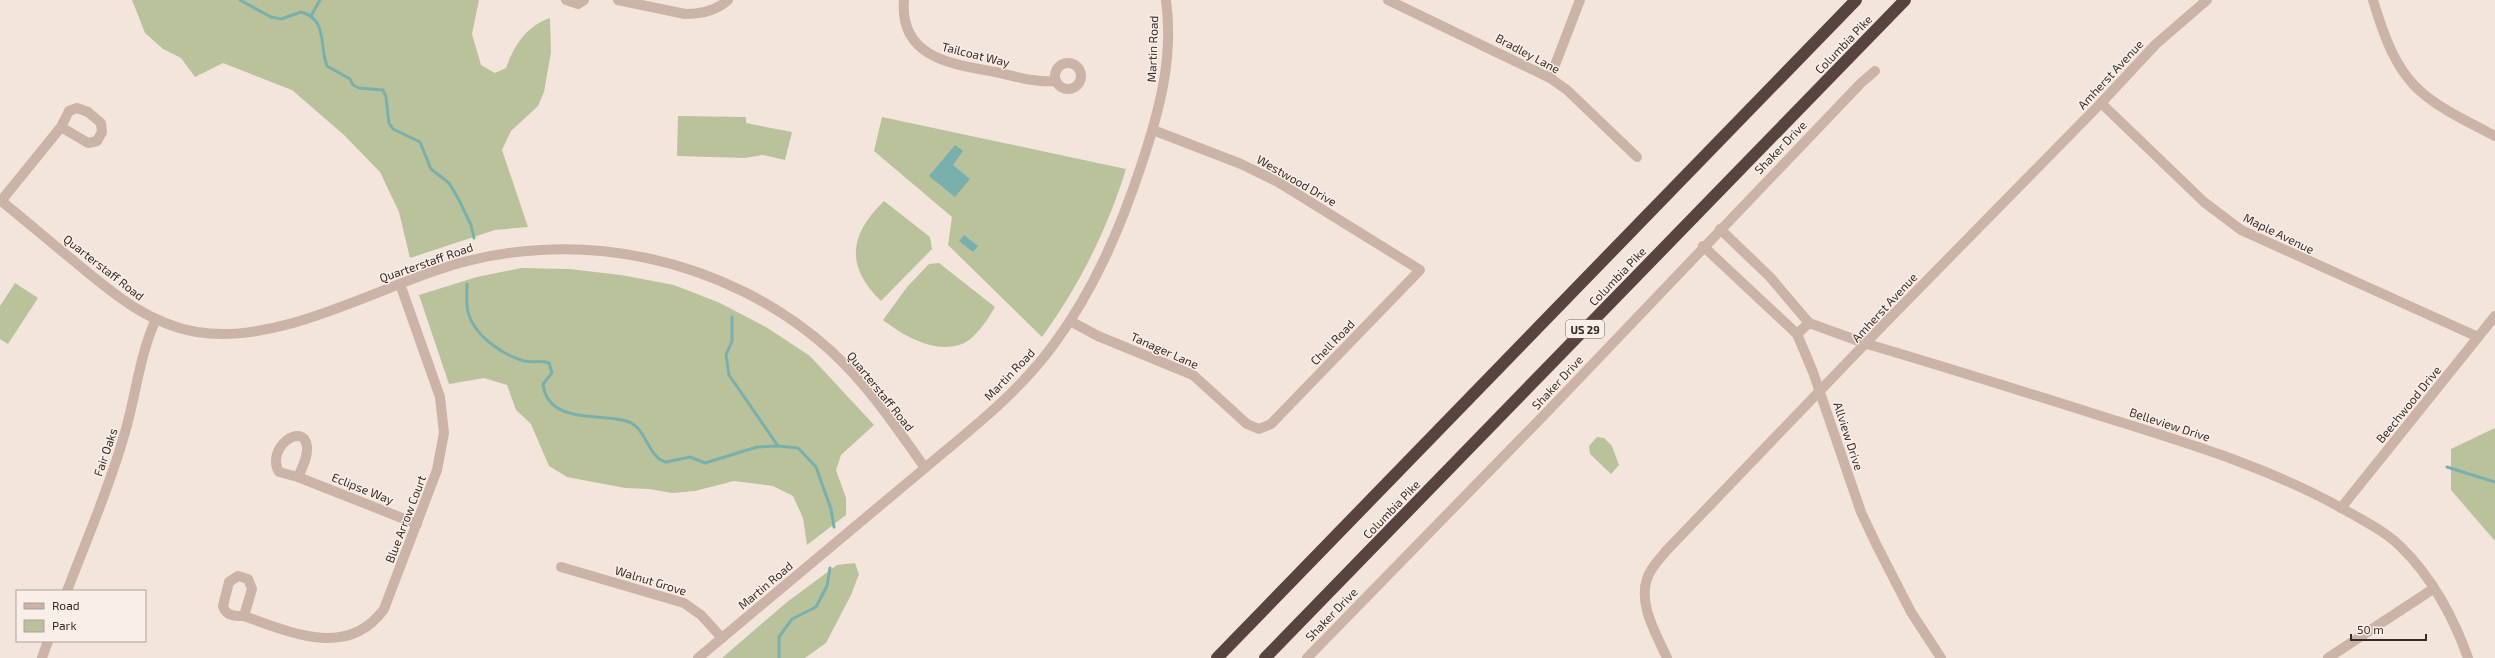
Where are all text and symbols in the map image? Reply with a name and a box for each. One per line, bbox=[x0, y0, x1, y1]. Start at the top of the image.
street label: Columbia Pike bbox=[1812, 12, 1874, 76]
street label: Martin Road bbox=[1144, 15, 1160, 83]
street label: Bradley Lane bbox=[1494, 30, 1562, 76]
street label: Amherst Avenue bbox=[2074, 37, 2146, 111]
street label: Tailcoat Way bbox=[941, 39, 1012, 69]
street label: Shaker Drive bbox=[1751, 118, 1809, 176]
street label: Westwood Drive bbox=[1255, 151, 1339, 209]
street label: Maple Avenue bbox=[2241, 210, 2317, 256]
street label: Quarterstaff Road bbox=[60, 231, 147, 304]
street label: Quarterstaff Road bbox=[377, 239, 475, 286]
street label: Columbia Pike bbox=[1586, 244, 1648, 308]
street label: Amherst Avenue bbox=[1848, 270, 1920, 344]
street label: Chell Road bbox=[1307, 316, 1357, 368]
road number: US 29 bbox=[1566, 320, 1604, 338]
street label: Tanager Lane bbox=[1129, 329, 1201, 371]
street label: Martin Road bbox=[981, 345, 1037, 403]
street label: Quarterstaff Road bbox=[844, 348, 917, 434]
street label: Shaker Drive bbox=[1529, 352, 1585, 412]
street label: Beechwood Drive bbox=[2373, 363, 2443, 445]
street label: Allview Drive bbox=[1831, 400, 1867, 472]
street label: Belleview Drive bbox=[2128, 404, 2212, 444]
street label: Fair Oaks bbox=[90, 426, 120, 478]
street label: Eclipse Way bbox=[330, 469, 397, 507]
street label: Blue Arrow Court bbox=[382, 473, 428, 565]
street label: Columbia Pike bbox=[1360, 477, 1422, 541]
street label: Martin Road bbox=[735, 558, 795, 612]
street label: Walnut Grove bbox=[614, 562, 688, 598]
street label: Shaker Drive bbox=[1302, 585, 1360, 643]
legend bbox=[16, 590, 146, 642]
text: Road bbox=[52, 598, 80, 612]
scale bar bbox=[2351, 616, 2426, 642]
text: Park bbox=[52, 618, 77, 632]
text: 50 m bbox=[2357, 622, 2384, 636]

